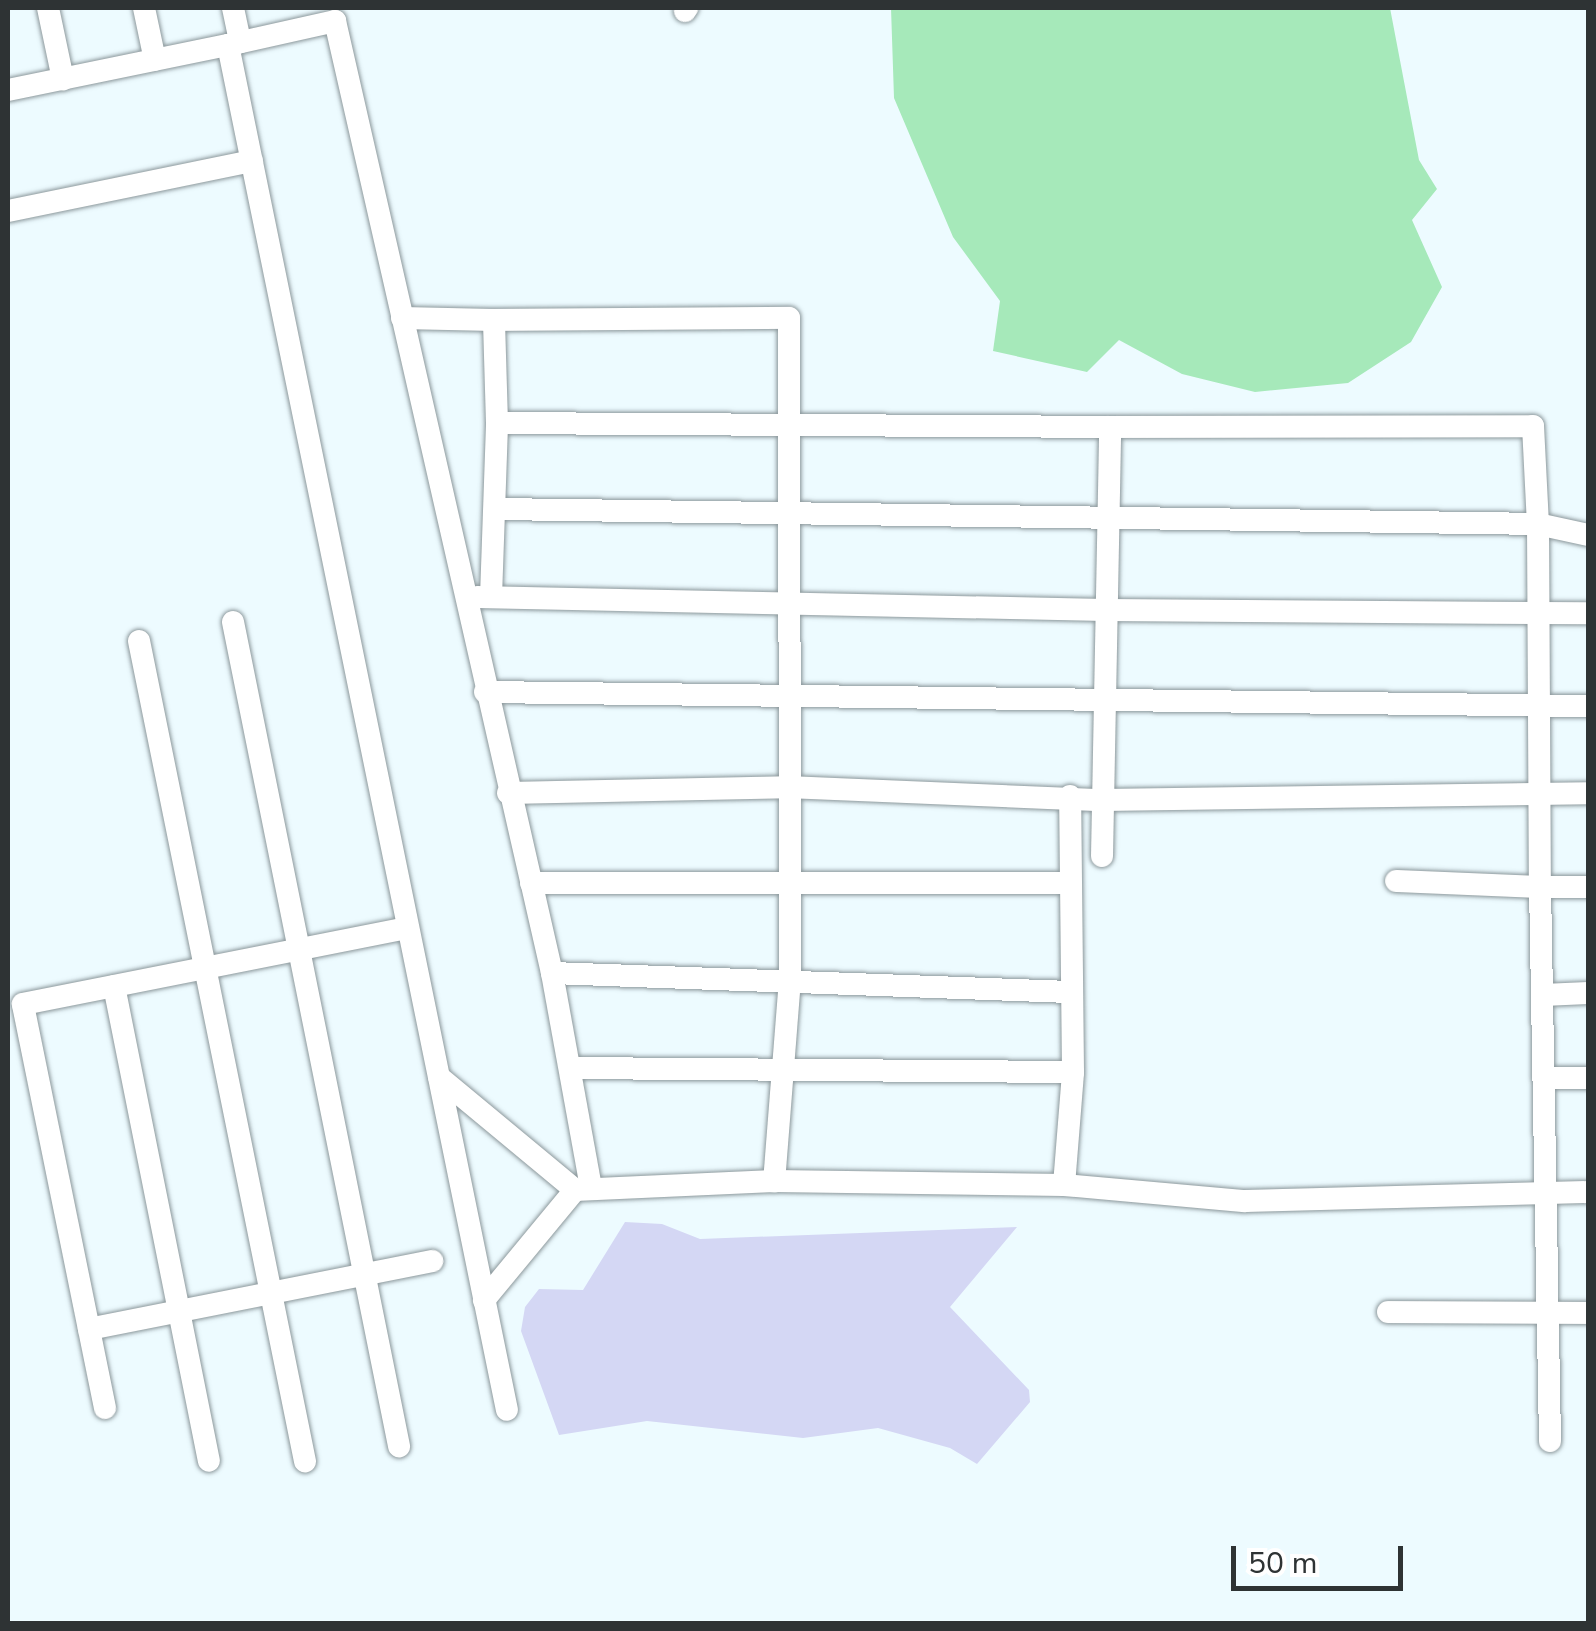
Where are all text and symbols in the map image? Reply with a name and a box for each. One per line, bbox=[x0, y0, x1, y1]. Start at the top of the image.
scale bar bbox=[1236, 1526, 1408, 1588]
text: 50 m bbox=[1248, 1543, 1317, 1584]

